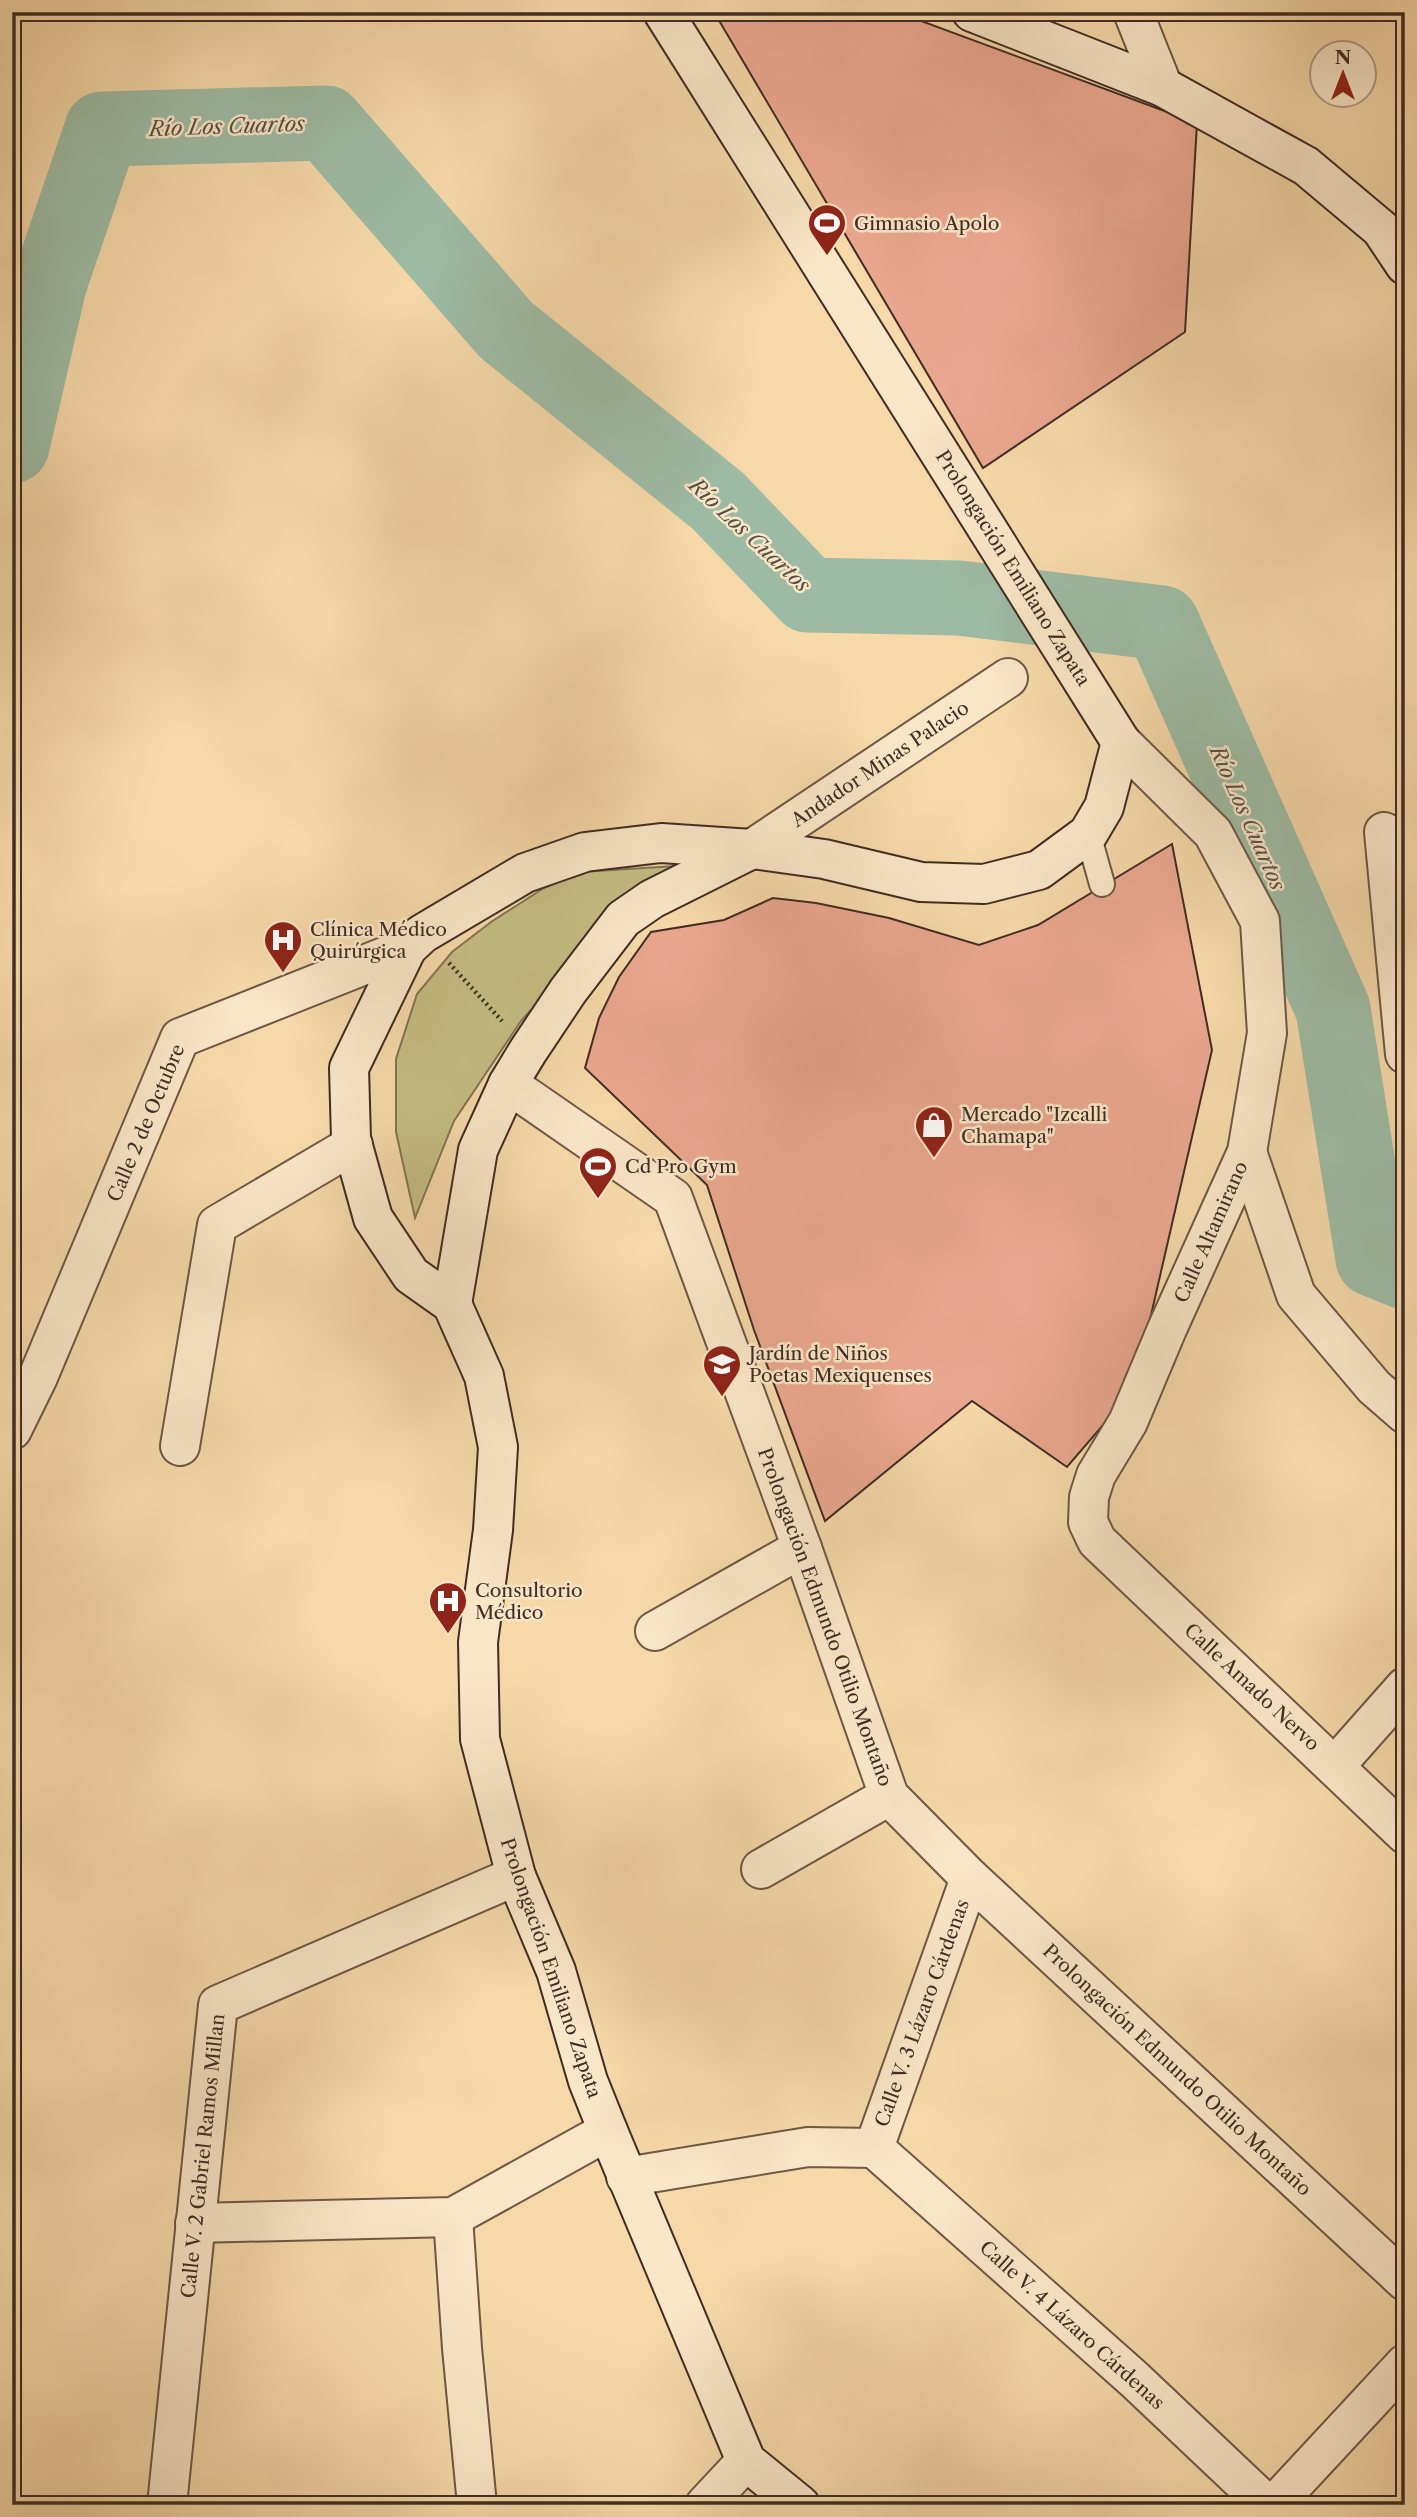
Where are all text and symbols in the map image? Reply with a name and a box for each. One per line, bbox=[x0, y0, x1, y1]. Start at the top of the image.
north arrow bbox=[1308, 38, 1378, 108]
text: N bbox=[1335, 46, 1351, 69]
water label: Río Los Cuartos bbox=[147, 111, 306, 141]
sports icon: Gimnasio Apolo bbox=[806, 202, 848, 257]
place label: Gimnasio Apolo bbox=[854, 212, 999, 235]
street label: Prolongación Emiliano Zapata bbox=[931, 446, 1095, 690]
water label: Río Los Cuartos bbox=[683, 471, 816, 598]
street label: Andador Minas Palacio bbox=[786, 696, 973, 833]
water label: Río Los Cuartos bbox=[1204, 740, 1291, 895]
place label: Clínica Médico Quirúrgica bbox=[310, 918, 447, 963]
hospital icon: Clínica Médico Quirúrgica bbox=[262, 919, 304, 974]
street label: Calle 2 de Octubre bbox=[102, 1041, 190, 1205]
place label: Mercado "Izcalli Chamapa" bbox=[961, 1103, 1107, 1148]
shop icon: Mercado "Izcalli Chamapa" bbox=[913, 1104, 955, 1159]
sports icon: Cd Pro Gym bbox=[577, 1145, 619, 1200]
place label: Cd Pro Gym bbox=[625, 1155, 737, 1178]
street label: Calle Altamirano bbox=[1170, 1158, 1252, 1306]
place label: Jardín de Niños Poetas Mexiquenses bbox=[746, 1342, 932, 1387]
school or university icon: Jardín de Niños Poetas Mexiquenses bbox=[701, 1343, 743, 1398]
street label: Prolongación Edmundo Otilio Montaño bbox=[753, 1445, 897, 1789]
place label: Consultorio Médico bbox=[475, 1579, 583, 1624]
hospital icon: Consultorio Médico bbox=[427, 1580, 469, 1635]
street label: Calle Amado Nervo bbox=[1180, 1618, 1324, 1756]
street label: Prolongación Emiliano Zapata bbox=[496, 1835, 606, 2101]
street label: Calle V. 3 Lázaro Cárdenas bbox=[870, 1896, 974, 2130]
street label: Prolongación Edmundo Otilio Montaño bbox=[1038, 1939, 1316, 2201]
street label: Calle V. 2 Gabriel Ramos Millan bbox=[177, 2013, 229, 2299]
street label: Calle V. 4 Lázaro Cárdenas bbox=[975, 2236, 1169, 2414]

